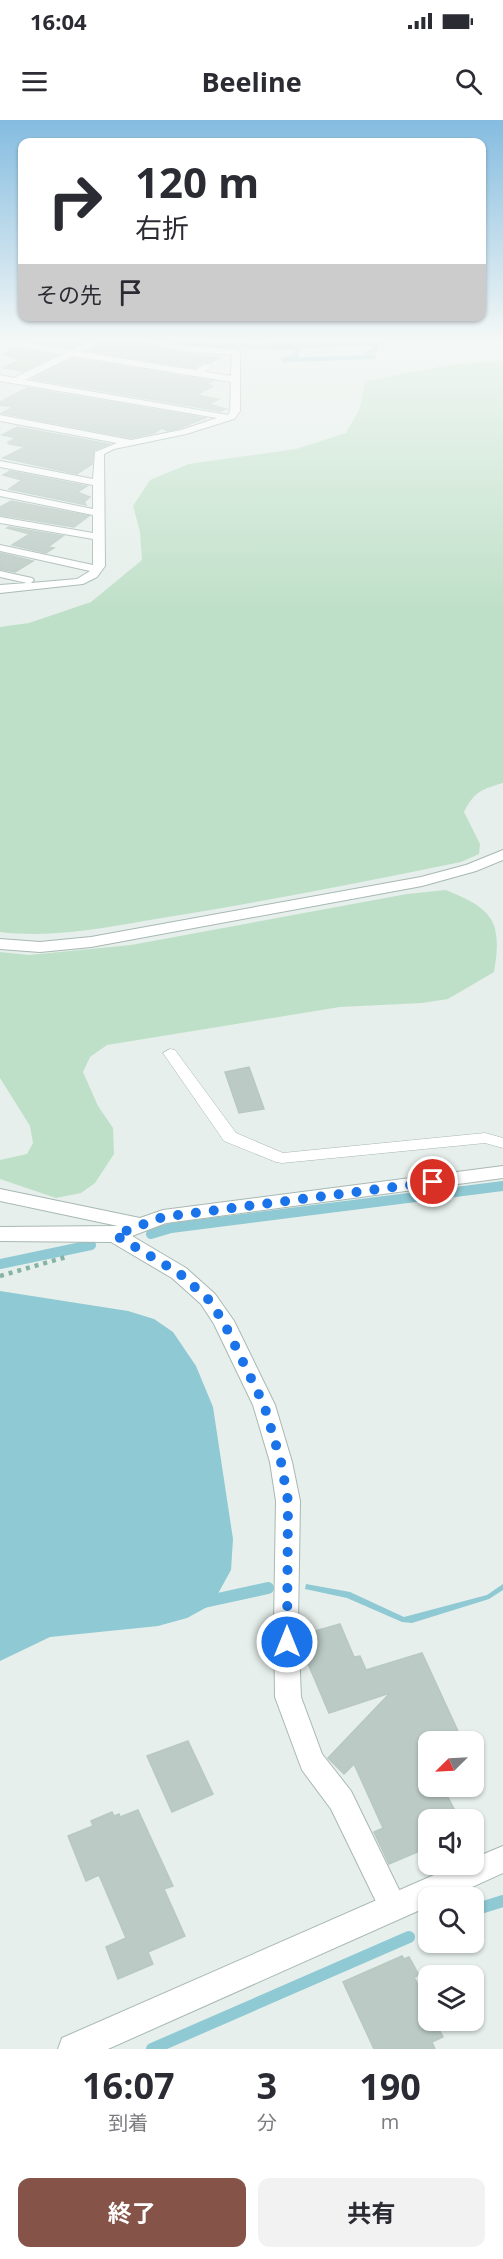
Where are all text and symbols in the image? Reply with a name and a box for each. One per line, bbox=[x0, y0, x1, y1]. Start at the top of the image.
text: 16:04 bbox=[30, 6, 87, 36]
text: Beeline bbox=[201, 63, 302, 100]
icon: menu bbox=[18, 65, 51, 98]
icon: search bbox=[452, 65, 485, 98]
text: 120 m bbox=[135, 153, 259, 210]
icon: right bbox=[36, 162, 114, 240]
text: 右折 bbox=[135, 209, 189, 246]
icon: arrive bbox=[114, 276, 147, 309]
text: その先 bbox=[36, 279, 102, 309]
pin bbox=[407, 1156, 458, 1207]
icon: arrive bbox=[416, 1165, 449, 1198]
position arrow bbox=[255, 1610, 319, 1674]
north arrow bbox=[418, 1731, 484, 1797]
map controls bbox=[418, 1731, 484, 2031]
button: sound bbox=[418, 1809, 484, 1875]
button: search bbox=[418, 1887, 484, 1953]
button: layers bbox=[418, 1965, 484, 2031]
text: 16:07 bbox=[82, 2061, 175, 2110]
text: 3 bbox=[257, 2061, 277, 2110]
text: 190 bbox=[359, 2062, 421, 2111]
text: m bbox=[381, 2108, 399, 2135]
text: 到着 bbox=[108, 2109, 148, 2136]
text: 分 bbox=[257, 2109, 277, 2136]
button: 終了 bbox=[18, 2178, 246, 2247]
button: 共有 bbox=[258, 2178, 485, 2247]

